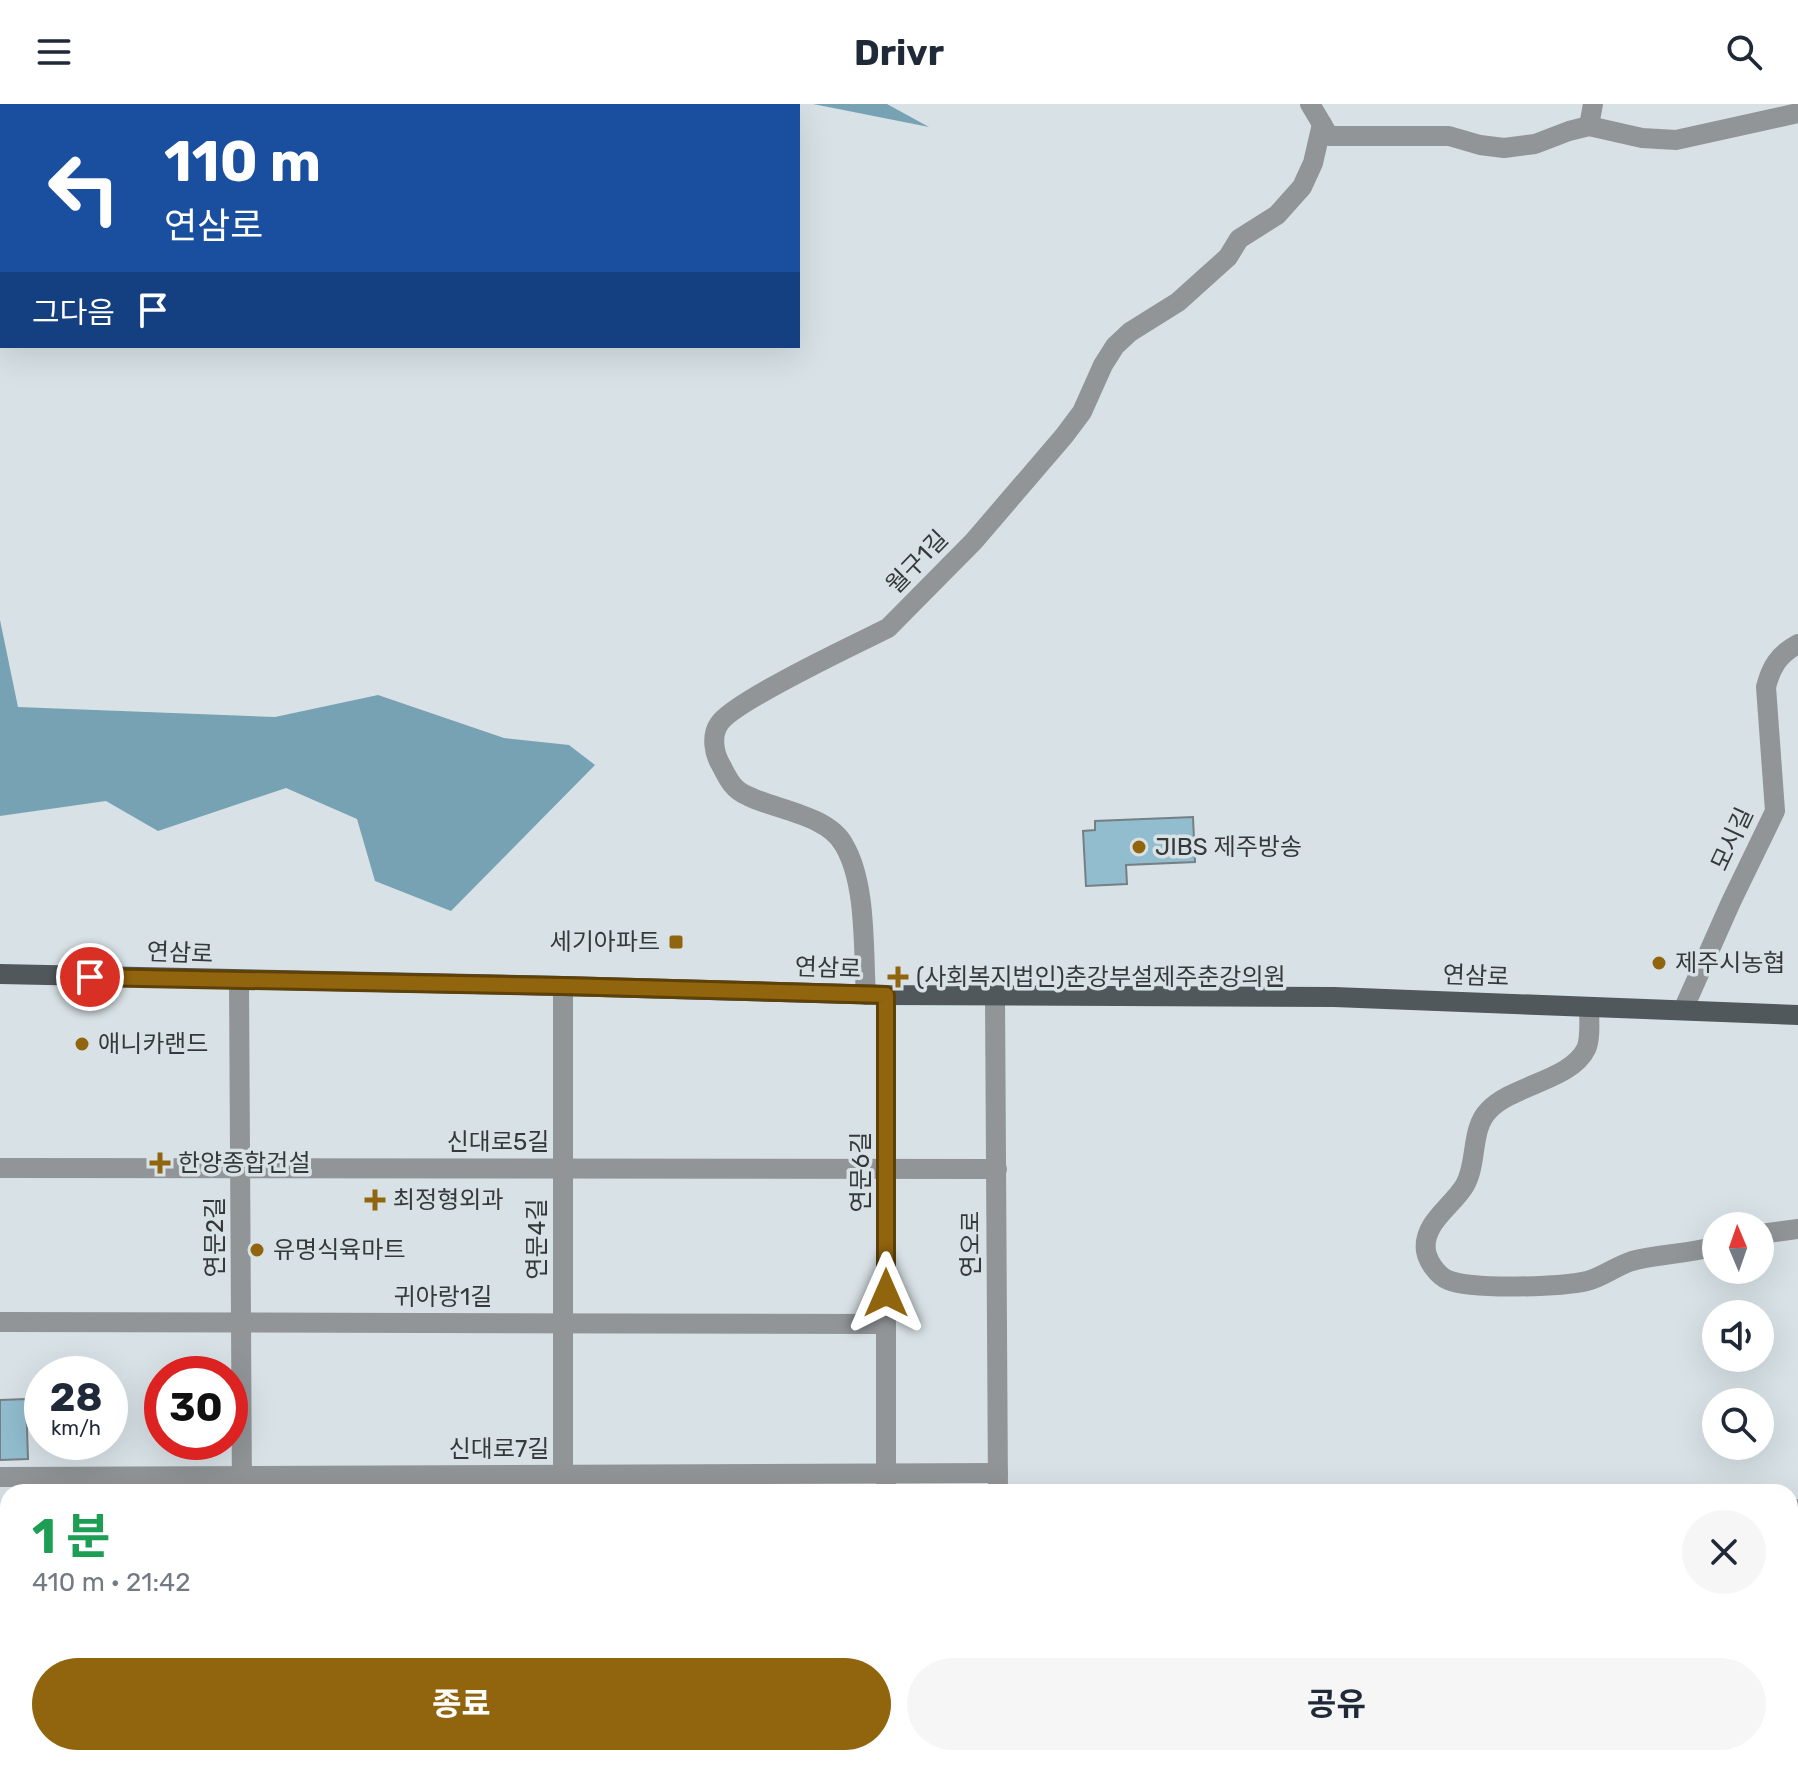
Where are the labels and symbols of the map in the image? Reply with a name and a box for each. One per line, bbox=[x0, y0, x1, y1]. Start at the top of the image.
street label: 월구1길 bbox=[880, 525, 954, 599]
street label: 모시길 bbox=[1705, 803, 1759, 875]
place label: JIBS 제주방송 bbox=[1155, 833, 1302, 861]
marker: JIBS 제주방송 bbox=[1130, 838, 1148, 856]
place label: 세기아파트 bbox=[550, 928, 660, 956]
marker: 세기아파트 bbox=[667, 933, 685, 951]
street label: 연삼로 bbox=[146, 938, 214, 968]
pin bbox=[56, 943, 124, 1011]
place label: 제주시농협 bbox=[1675, 949, 1785, 977]
street label: 연삼로 bbox=[794, 953, 862, 983]
marker: 제주시농협 bbox=[1650, 954, 1668, 972]
street label: 연삼로 bbox=[1442, 961, 1510, 991]
place label: (사회복지법인)춘강부설제주춘강의원 bbox=[916, 963, 1286, 991]
marker: (사회복지법인)춘강부설제주춘강의원 bbox=[887, 966, 909, 988]
place label: 애니카랜드 bbox=[98, 1030, 208, 1058]
marker: 애니카랜드 bbox=[73, 1035, 91, 1053]
street label: 신대로5길 bbox=[447, 1128, 549, 1156]
street label: 연문6길 bbox=[847, 1132, 875, 1212]
place label: 한양종합건설 bbox=[178, 1149, 310, 1177]
marker: 한양종합건설 bbox=[149, 1152, 171, 1174]
place label: 최정형외과 bbox=[393, 1186, 503, 1214]
marker: 최정형외과 bbox=[364, 1189, 386, 1211]
street label: 연문2길 bbox=[201, 1197, 229, 1277]
street label: 연문4길 bbox=[523, 1198, 551, 1280]
street label: 연오로 bbox=[957, 1211, 985, 1277]
north arrow bbox=[1702, 1212, 1774, 1284]
place label: 유명식육마트 bbox=[273, 1236, 405, 1264]
marker: 유명식육마트 bbox=[248, 1241, 266, 1259]
position arrow bbox=[844, 1251, 928, 1335]
street label: 귀아랑1길 bbox=[394, 1283, 492, 1311]
speed limit sign: 30 bbox=[144, 1356, 248, 1460]
street label: 신대로7길 bbox=[449, 1435, 549, 1463]

